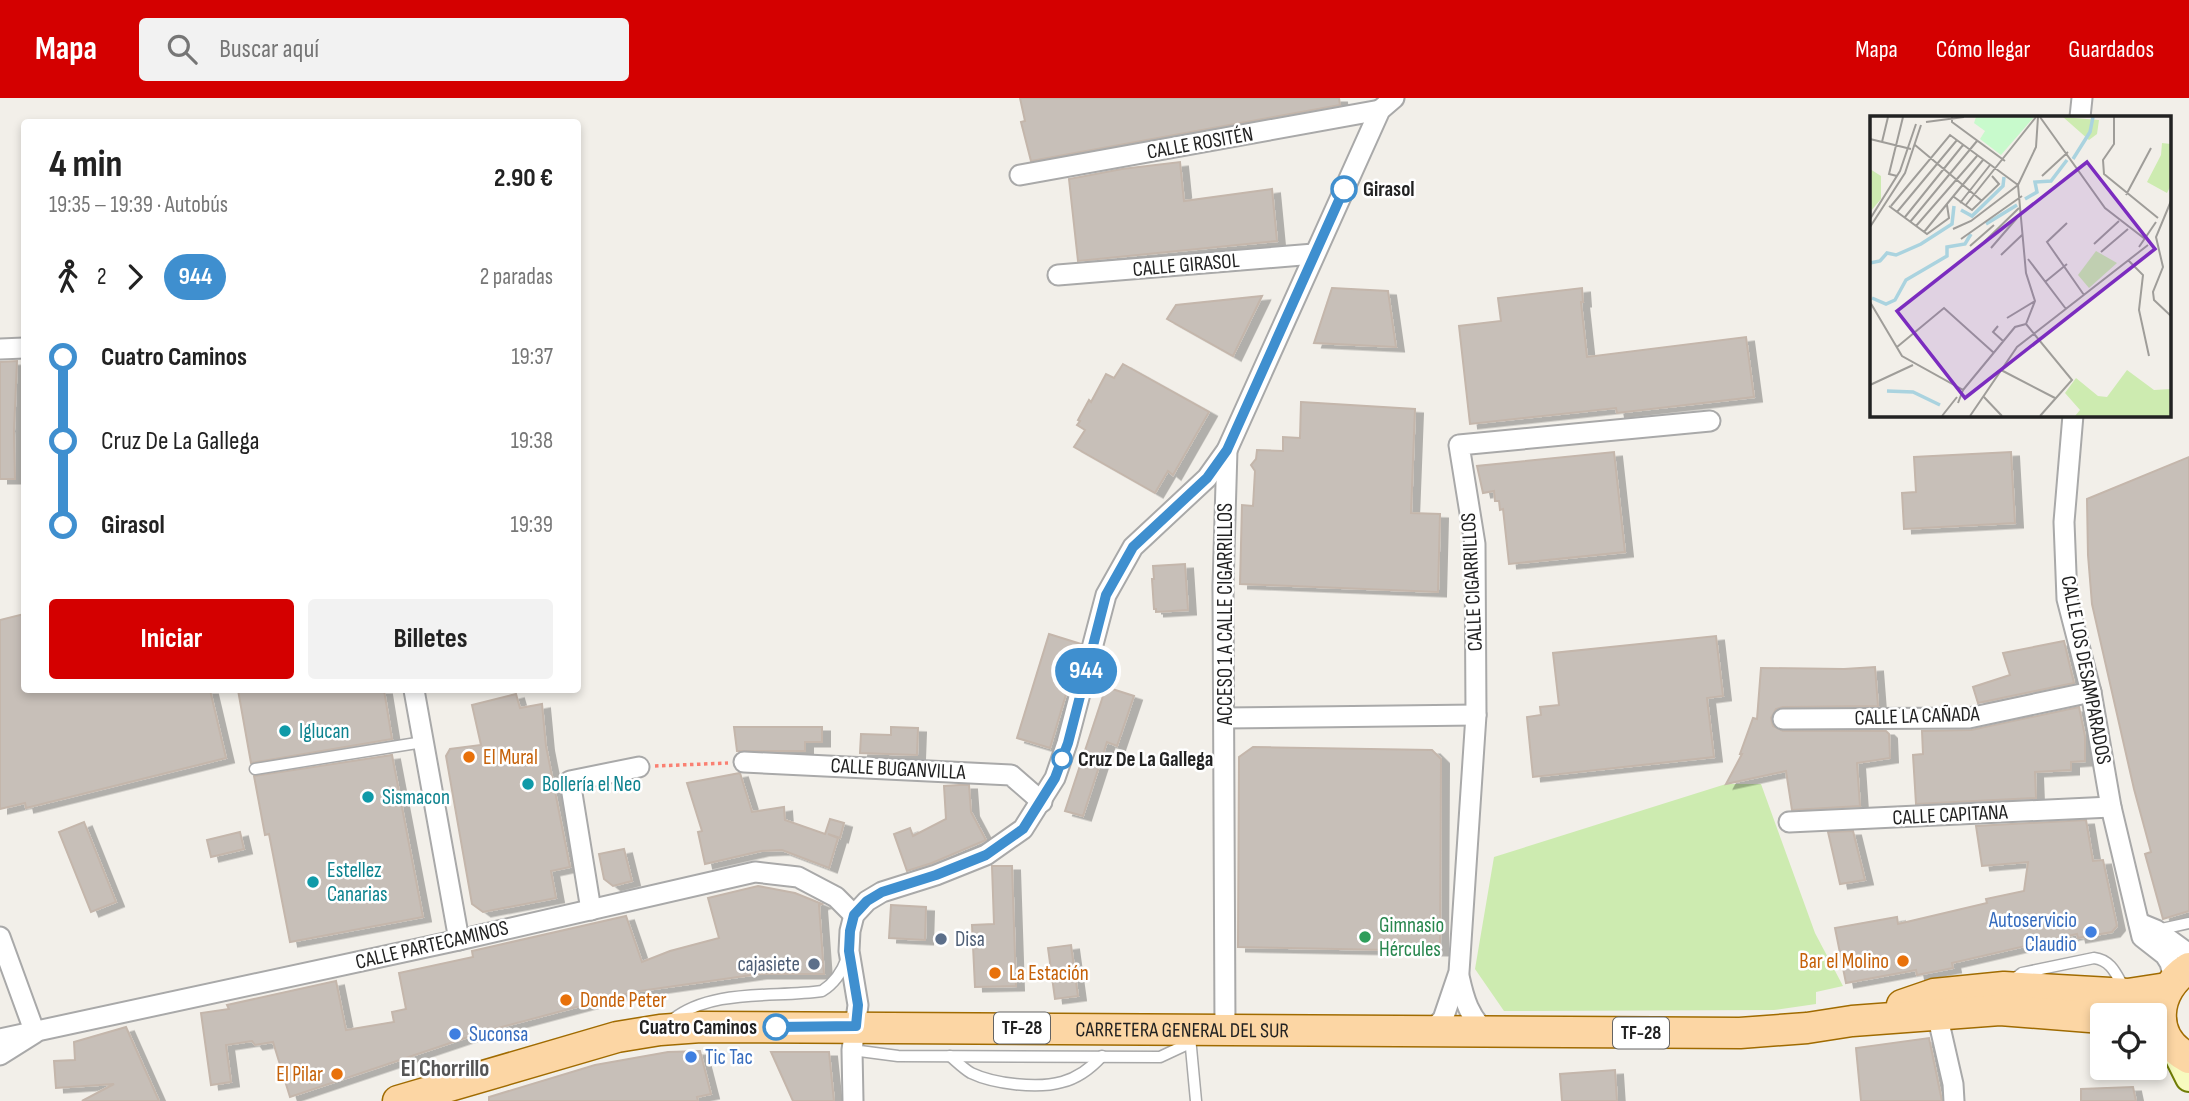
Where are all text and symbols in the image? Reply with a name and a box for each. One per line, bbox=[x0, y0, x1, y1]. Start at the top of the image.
search box bbox=[139, 18, 629, 81]
text: Mapa bbox=[35, 29, 97, 69]
icon: search bbox=[163, 30, 201, 68]
text: Buscar aquí bbox=[219, 34, 319, 65]
text: Mapa bbox=[1855, 35, 1898, 64]
text: Cómo llegar bbox=[1936, 35, 2030, 64]
text: Guardados bbox=[2068, 35, 2154, 64]
inset map bbox=[1870, 116, 2172, 416]
street label: CALLE ROSITÉN bbox=[1145, 121, 1255, 165]
text: 4 min bbox=[49, 142, 122, 187]
text: 2.90 € bbox=[494, 163, 553, 194]
marker: Girasol bbox=[1331, 176, 1357, 202]
place label: Girasol bbox=[1363, 177, 1415, 202]
text: 19:35 – 19:39 · Autobús bbox=[49, 191, 228, 219]
street label: CALLE GIRASOL bbox=[1132, 248, 1241, 282]
icon: walk bbox=[49, 258, 87, 296]
icon: forward bbox=[116, 258, 154, 296]
text: 944 bbox=[178, 262, 212, 291]
text: 2 bbox=[97, 263, 106, 291]
text: 2 paradas bbox=[480, 263, 553, 291]
text: Cuatro Caminos bbox=[101, 342, 247, 373]
text: 19:37 bbox=[512, 343, 553, 371]
text: Cruz De La Gallega bbox=[101, 426, 259, 457]
text: 19:38 bbox=[511, 427, 553, 455]
street label: ACCESO 1 A CALLE CIGARRILLOS bbox=[1213, 503, 1238, 726]
text: Girasol bbox=[101, 510, 165, 541]
text: 19:39 bbox=[511, 511, 553, 539]
street label: CALLE CIGARRILLOS bbox=[1456, 512, 1488, 652]
street label: CALLE LOS DESAMPARADOS bbox=[2055, 574, 2117, 766]
button: Iniciar bbox=[49, 599, 294, 679]
button: Billetes bbox=[308, 599, 553, 679]
line badge: 944 bbox=[1046, 648, 1126, 694]
text: 944 bbox=[1069, 656, 1103, 685]
street label: CALLE LA CAÑADA bbox=[1854, 701, 1981, 731]
place label: Iglucan bbox=[299, 719, 350, 744]
marker: Iglucan bbox=[277, 723, 293, 739]
place label: El Mural bbox=[483, 745, 538, 770]
place label: Cruz De La Gallega bbox=[1078, 747, 1213, 772]
marker: El Mural bbox=[461, 749, 477, 765]
marker: Cruz De La Gallega bbox=[1052, 749, 1072, 769]
street label: CALLE BUGANVILLA bbox=[830, 753, 967, 785]
place label: Bollería el Neo bbox=[542, 772, 641, 797]
marker: Bollería el Neo bbox=[520, 776, 536, 792]
place label: Sismacon bbox=[382, 785, 450, 810]
marker: Sismacon bbox=[360, 789, 376, 805]
street label: CALLE CAPITANA bbox=[1892, 799, 2009, 831]
place label: Estellez Canarias bbox=[327, 858, 388, 907]
marker: Estellez Canarias bbox=[305, 874, 321, 890]
place label: Autoservicio Claudio bbox=[1988, 908, 2077, 957]
place label: Gimnasio Hércules bbox=[1379, 913, 1444, 962]
street label: CALLE PARTECAMINOS bbox=[353, 915, 511, 975]
marker: Autoservicio Claudio bbox=[2083, 924, 2099, 940]
place label: Disa bbox=[955, 927, 985, 952]
marker: Gimnasio Hércules bbox=[1357, 929, 1373, 945]
marker: Disa bbox=[933, 931, 949, 947]
place label: Bar el Molino bbox=[1799, 949, 1889, 974]
place label: cajasiete bbox=[737, 952, 800, 977]
marker: Bar el Molino bbox=[1895, 953, 1911, 969]
marker: cajasiete bbox=[806, 956, 822, 972]
place label: La Estación bbox=[1009, 961, 1089, 986]
marker: La Estación bbox=[987, 965, 1003, 981]
place label: Donde Peter bbox=[580, 988, 667, 1013]
marker: Donde Peter bbox=[558, 992, 574, 1008]
map controls bbox=[2090, 1003, 2167, 1080]
button: locate bbox=[2090, 1003, 2167, 1080]
road number: TF-28 bbox=[994, 1012, 1050, 1044]
marker: Cuatro Caminos bbox=[763, 1014, 789, 1040]
place label: Cuatro Caminos bbox=[639, 1015, 757, 1040]
street label: CARRETERA GENERAL DEL SUR bbox=[1075, 1017, 1289, 1043]
road number: TF-28 bbox=[1613, 1018, 1669, 1049]
place label: Suconsa bbox=[469, 1022, 528, 1047]
marker: Suconsa bbox=[447, 1026, 463, 1042]
place label: Tic Tac bbox=[705, 1045, 753, 1070]
marker: Tic Tac bbox=[683, 1049, 699, 1065]
district label: El Chorrillo bbox=[401, 1055, 489, 1083]
place label: El Pilar bbox=[276, 1062, 323, 1087]
marker: El Pilar bbox=[329, 1066, 345, 1082]

